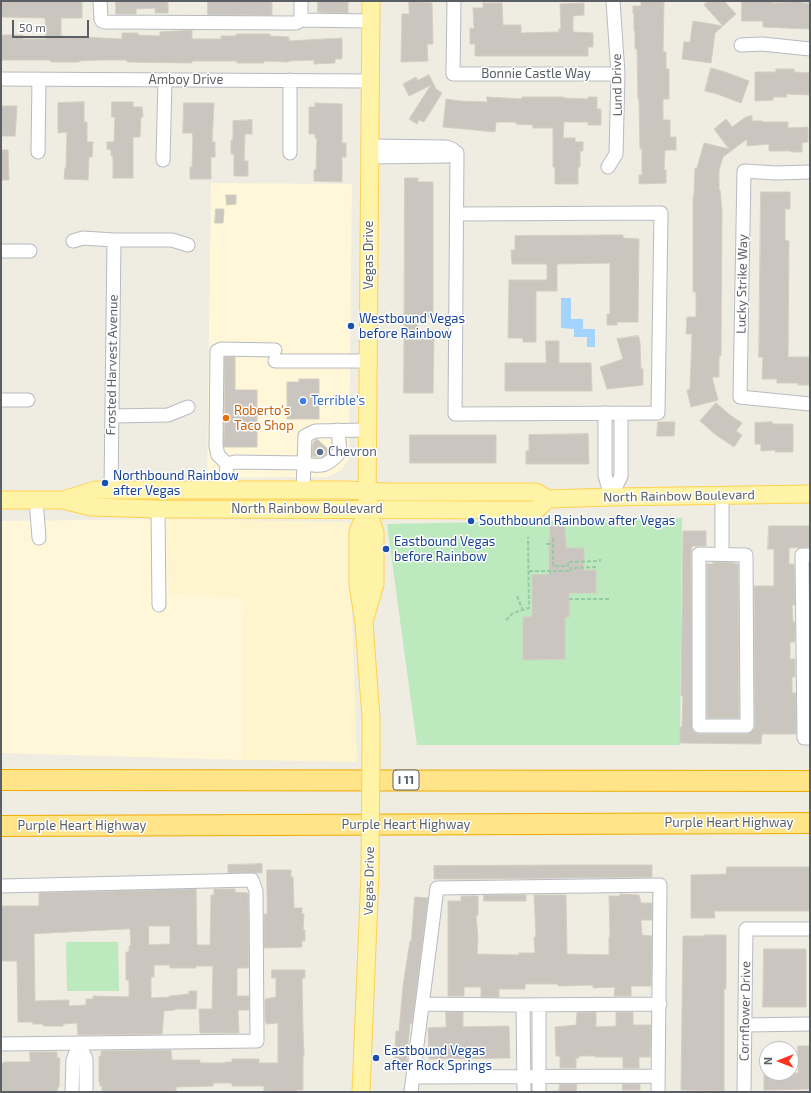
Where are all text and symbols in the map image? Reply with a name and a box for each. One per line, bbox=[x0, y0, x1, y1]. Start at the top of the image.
scale bar bbox=[14, 12, 91, 38]
text: 50 m bbox=[19, 20, 46, 34]
street label: Lund Drive bbox=[609, 53, 625, 117]
street label: Bonnie Castle Way bbox=[481, 66, 591, 82]
street label: Amboy Drive bbox=[149, 72, 223, 88]
street label: Vegas Drive bbox=[361, 220, 377, 290]
street label: Lucky Strike Way bbox=[733, 234, 751, 334]
street label: Frosted Harvest Avenue bbox=[103, 294, 121, 436]
place label: Westbound Vegas before Rainbow bbox=[359, 311, 465, 342]
marker: Westbound Vegas before Rainbow bbox=[346, 321, 356, 331]
place label: Terrible's bbox=[311, 393, 365, 409]
marker: Terrible's bbox=[298, 396, 308, 406]
place label: Roberto's Taco Shop bbox=[234, 403, 294, 434]
marker: Roberto's Taco Shop bbox=[221, 413, 231, 423]
place label: Chevron bbox=[328, 444, 377, 460]
marker: Chevron bbox=[315, 447, 325, 457]
place label: Northbound Rainbow after Vegas bbox=[113, 468, 239, 499]
marker: Northbound Rainbow after Vegas bbox=[100, 478, 110, 488]
street label: North Rainbow Boulevard bbox=[603, 487, 755, 505]
street label: North Rainbow Boulevard bbox=[231, 501, 383, 517]
place label: Southbound Rainbow after Vegas bbox=[479, 513, 675, 529]
marker: Southbound Rainbow after Vegas bbox=[466, 516, 476, 526]
place label: Eastbound Vegas before Rainbow bbox=[394, 534, 495, 565]
marker: Eastbound Vegas before Rainbow bbox=[381, 544, 391, 554]
road number: I 11 bbox=[393, 770, 419, 790]
street label: Purple Heart Highway bbox=[665, 815, 793, 831]
street label: Purple Heart Highway bbox=[342, 817, 470, 833]
street label: Purple Heart Highway bbox=[18, 818, 146, 834]
street label: Vegas Drive bbox=[361, 846, 377, 916]
street label: Cornflower Drive bbox=[736, 961, 754, 1061]
north arrow bbox=[759, 1041, 799, 1081]
place label: Eastbound Vegas after Rock Springs bbox=[384, 1043, 492, 1074]
marker: Eastbound Vegas after Rock Springs bbox=[371, 1053, 381, 1063]
text: N bbox=[761, 1057, 774, 1065]

